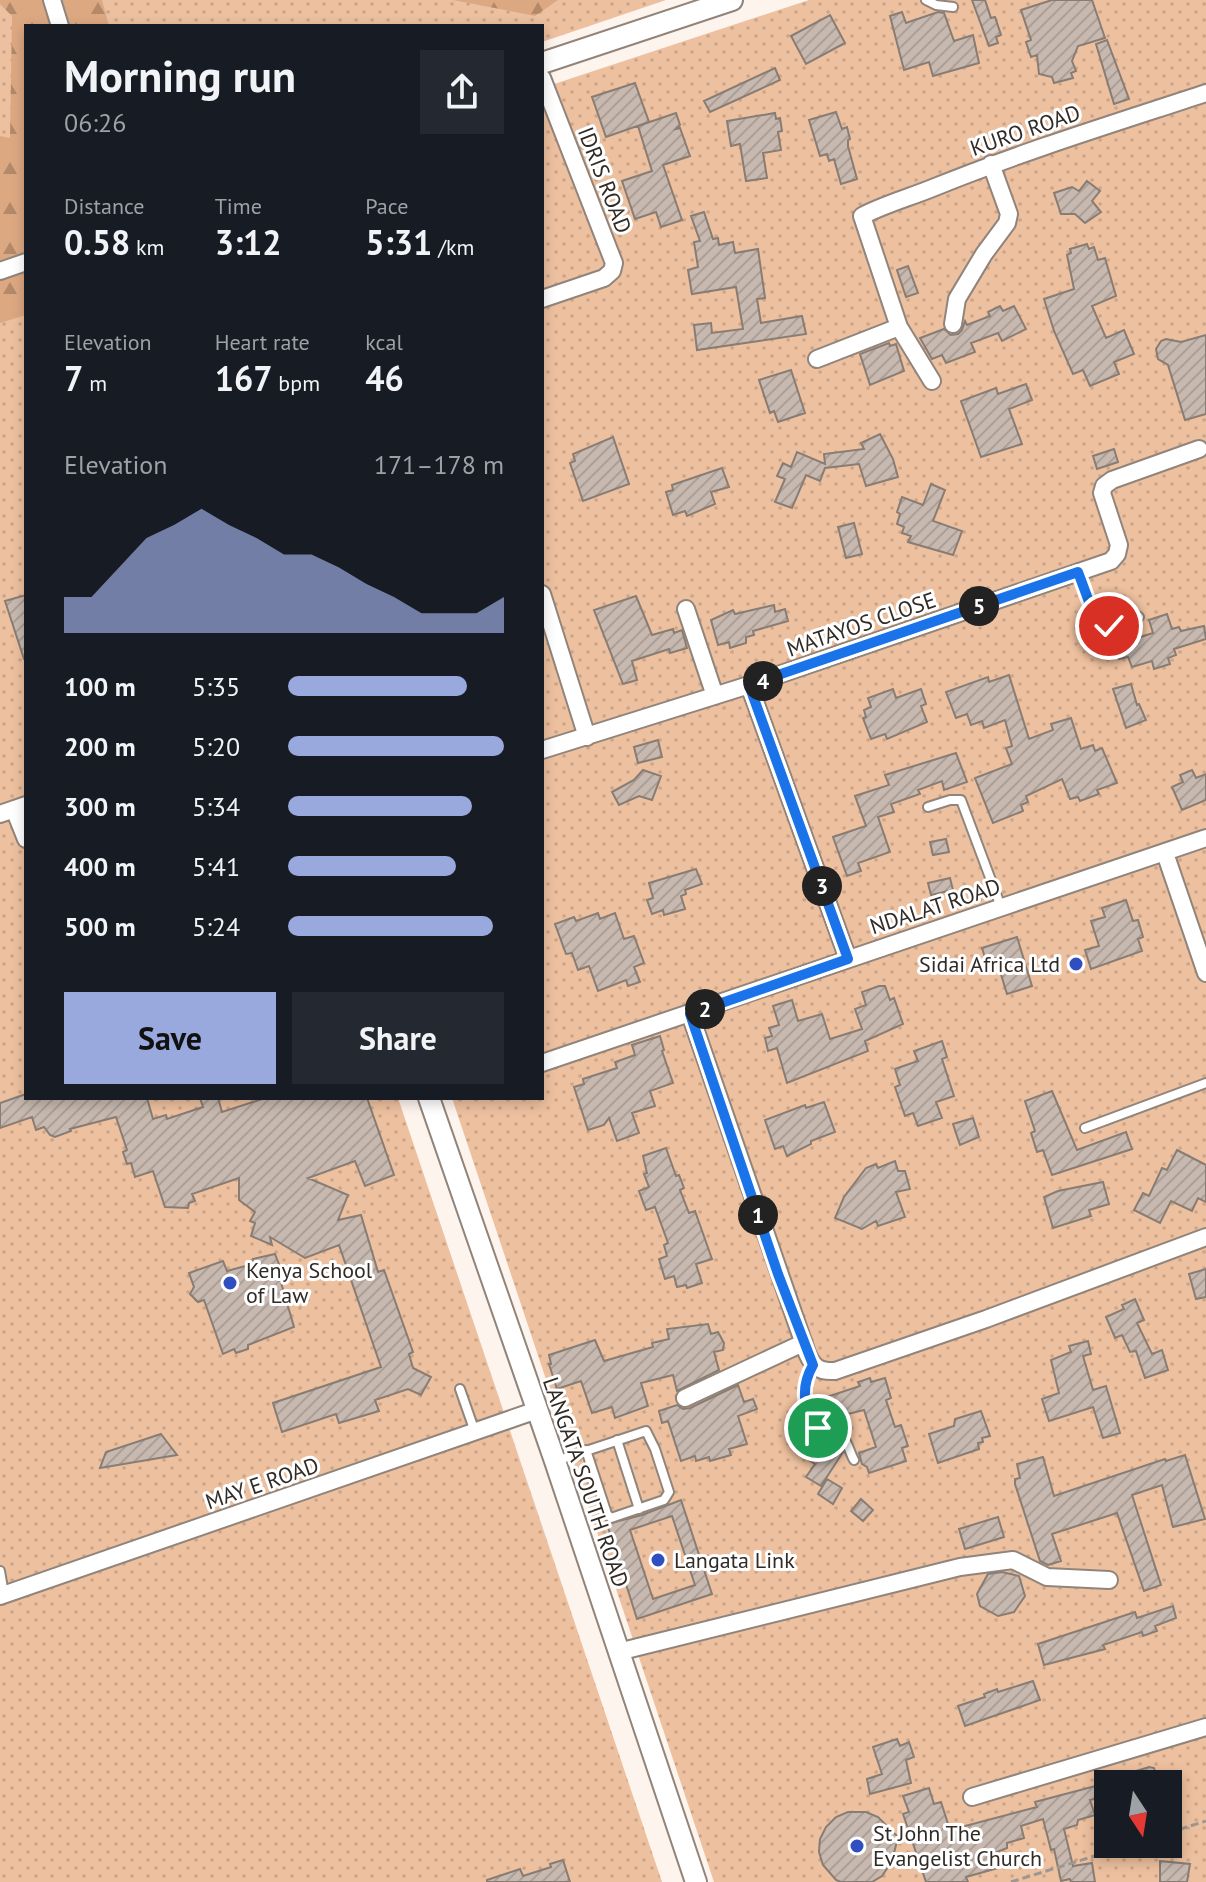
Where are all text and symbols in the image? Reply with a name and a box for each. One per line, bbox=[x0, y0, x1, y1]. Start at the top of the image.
text: Morning run bbox=[64, 47, 296, 104]
button: share bbox=[420, 50, 504, 134]
street label: KURO ROAD bbox=[966, 98, 1084, 162]
text: 06:26 bbox=[64, 106, 126, 139]
street label: IDRIS ROAD bbox=[572, 123, 638, 237]
text: Distance bbox=[64, 192, 145, 220]
text: Time bbox=[215, 192, 262, 220]
text: Pace bbox=[365, 192, 408, 220]
text: 0.58 bbox=[64, 220, 130, 264]
text: 3:12 bbox=[215, 220, 282, 264]
text: 5:31 bbox=[365, 220, 432, 264]
text: km bbox=[130, 233, 164, 261]
text: /km bbox=[432, 233, 474, 261]
text: Elevation bbox=[64, 328, 152, 356]
text: Heart rate bbox=[215, 328, 310, 356]
text: kcal bbox=[365, 328, 403, 356]
text: 7 bbox=[64, 356, 83, 400]
text: 167 bbox=[215, 356, 273, 400]
text: 46 bbox=[365, 356, 404, 400]
text: m bbox=[83, 369, 107, 397]
text: bpm bbox=[273, 369, 320, 397]
text: Elevation bbox=[64, 448, 168, 481]
text: 171–178 m bbox=[374, 448, 504, 481]
street label: MATAYOS CLOSE bbox=[783, 585, 939, 663]
pin: 5 bbox=[959, 586, 999, 626]
text: 5 bbox=[973, 592, 985, 620]
pin bbox=[1075, 592, 1143, 660]
icon: check bbox=[1087, 604, 1131, 648]
pin: 4 bbox=[743, 661, 783, 701]
text: 4 bbox=[757, 667, 769, 695]
text: 100 m bbox=[64, 670, 136, 703]
text: 5:35 bbox=[192, 670, 240, 703]
text: 200 m bbox=[64, 730, 136, 763]
text: 5:20 bbox=[192, 730, 240, 763]
text: 300 m bbox=[64, 790, 136, 823]
text: 5:34 bbox=[192, 790, 240, 823]
text: 400 m bbox=[64, 850, 136, 883]
text: 5:41 bbox=[192, 850, 240, 883]
pin: 3 bbox=[802, 866, 842, 906]
text: 3 bbox=[816, 872, 828, 900]
street label: NDALAT ROAD bbox=[866, 872, 1004, 940]
text: 500 m bbox=[64, 910, 136, 943]
text: 5:24 bbox=[192, 910, 240, 943]
place label: Sidai Africa Ltd bbox=[919, 950, 1060, 978]
marker: Sidai Africa Ltd bbox=[1067, 955, 1085, 973]
pin: 2 bbox=[685, 989, 725, 1029]
button: Save bbox=[64, 992, 276, 1084]
button: Share bbox=[292, 992, 504, 1084]
text: 2 bbox=[699, 995, 711, 1023]
pin: 1 bbox=[738, 1195, 778, 1235]
text: 1 bbox=[752, 1201, 764, 1229]
place label: Kenya School of Law bbox=[246, 1256, 373, 1309]
marker: Kenya School of Law bbox=[221, 1274, 239, 1292]
street label: LANGATA SOUTH ROAD bbox=[537, 1373, 635, 1591]
pin bbox=[784, 1394, 852, 1462]
icon: arrive bbox=[796, 1406, 840, 1450]
street label: MAY E ROAD bbox=[202, 1451, 322, 1515]
place label: Langata Link bbox=[674, 1546, 795, 1574]
marker: Langata Link bbox=[649, 1551, 667, 1569]
north arrow bbox=[1094, 1770, 1182, 1858]
map controls bbox=[1094, 1770, 1182, 1858]
place label: St John The Evangelist Church bbox=[873, 1819, 1042, 1872]
marker: St John The Evangelist Church bbox=[848, 1837, 866, 1855]

